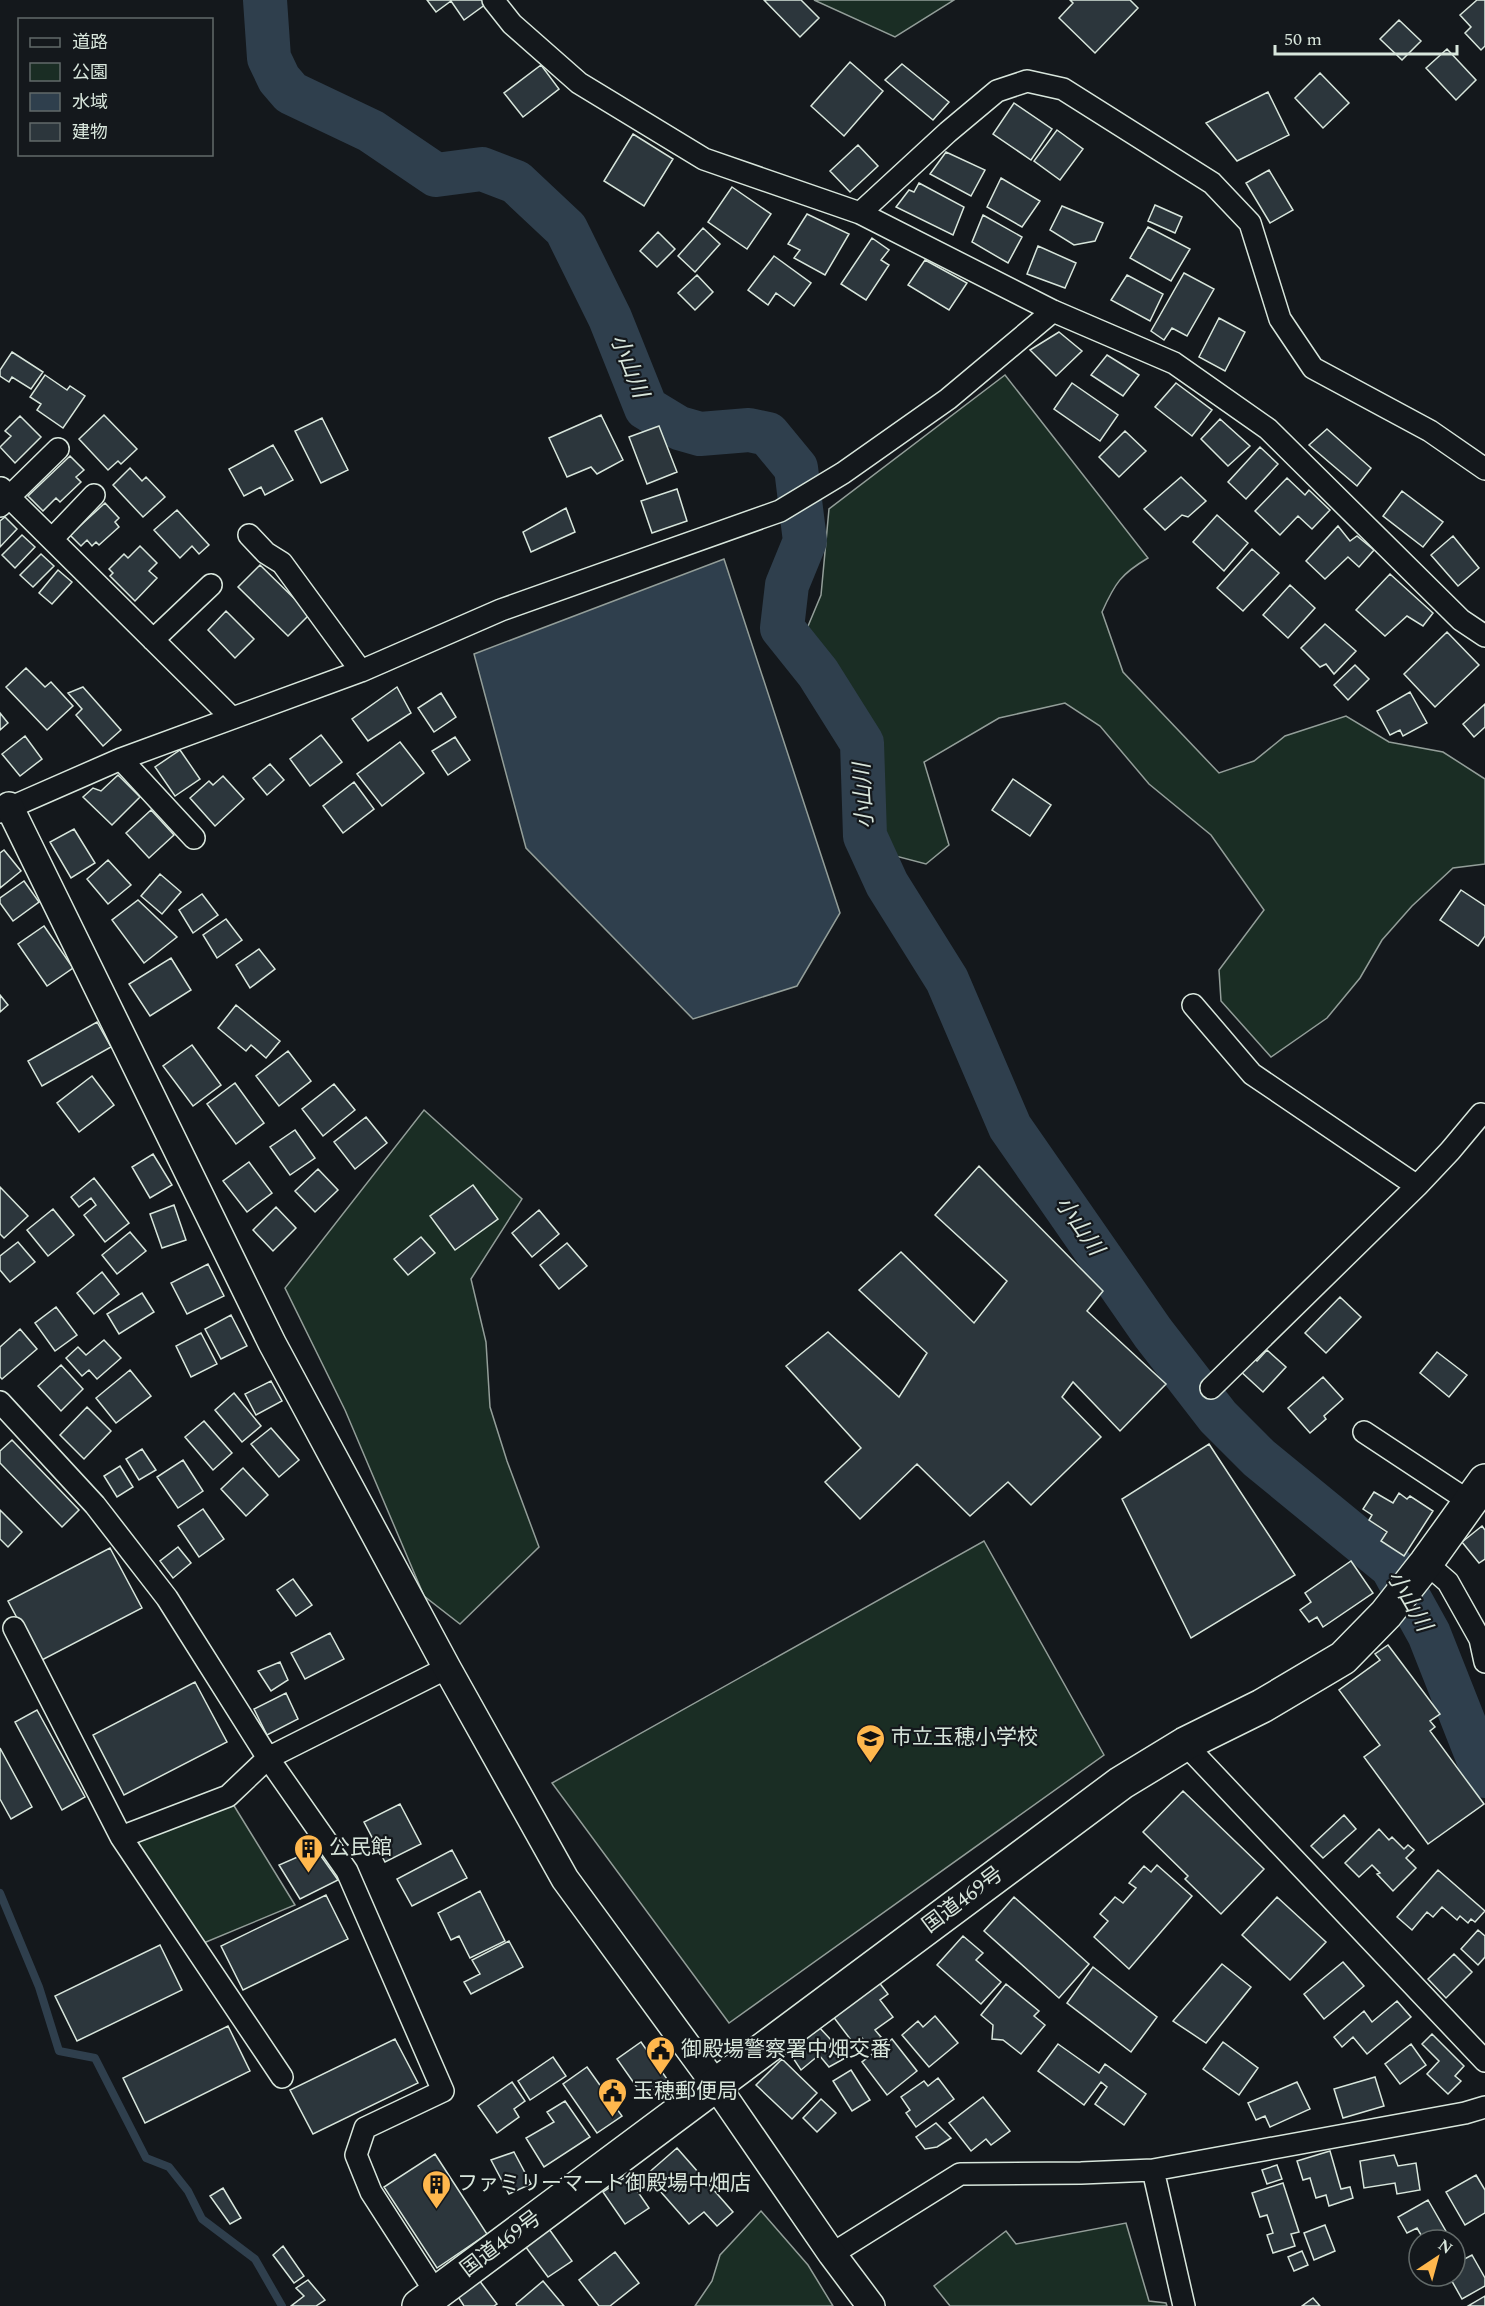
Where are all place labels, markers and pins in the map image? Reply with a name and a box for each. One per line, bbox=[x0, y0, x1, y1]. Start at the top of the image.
school or university icon: 市立玉穂小学校 bbox=[854, 1722, 886, 1764]
place label: 市立玉穂小学校 bbox=[891, 1722, 1038, 1754]
building icon: 公民館 bbox=[292, 1832, 324, 1874]
place label: 公民館 bbox=[329, 1832, 392, 1864]
public building icon: 御殿場警察署中畑交番 bbox=[644, 2034, 676, 2076]
place label: 御殿場警察署中畑交番 bbox=[681, 2034, 891, 2066]
public building icon: 玉穂郵便局 bbox=[596, 2076, 628, 2118]
place label: 玉穂郵便局 bbox=[633, 2076, 738, 2108]
building icon: ファミリーマート御殿場中畑店 bbox=[420, 2168, 452, 2210]
place label: ファミリーマート御殿場中畑店 bbox=[457, 2168, 751, 2200]

